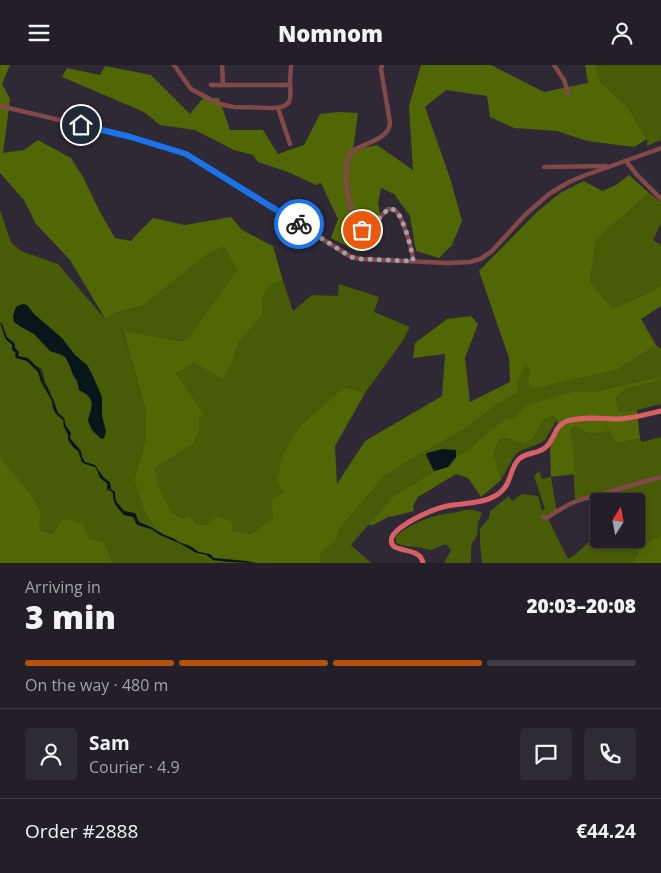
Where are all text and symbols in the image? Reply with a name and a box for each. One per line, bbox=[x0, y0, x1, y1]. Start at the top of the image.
text: Nomnom bbox=[278, 18, 383, 48]
icon: menu bbox=[25, 19, 53, 47]
icon: person bbox=[608, 19, 636, 47]
pin bbox=[60, 104, 102, 146]
icon: home bbox=[67, 111, 95, 139]
courier bbox=[274, 199, 324, 249]
pin bbox=[341, 209, 383, 251]
icon: bike bbox=[285, 210, 313, 238]
icon: bag bbox=[348, 216, 376, 244]
north arrow bbox=[590, 493, 645, 547]
map controls bbox=[590, 493, 645, 548]
text: Arriving in bbox=[25, 576, 101, 598]
text: 20:03–20:08 bbox=[526, 593, 636, 619]
text: 3 min bbox=[25, 595, 116, 638]
text: On the way · 480 m bbox=[25, 674, 168, 696]
button: person bbox=[25, 728, 77, 780]
button: chat bbox=[520, 728, 572, 780]
button: phone bbox=[584, 728, 636, 780]
text: Sam bbox=[89, 730, 130, 756]
text: Courier · 4.9 bbox=[89, 756, 180, 778]
text: Order #2888 bbox=[25, 818, 138, 844]
text: €44.24 bbox=[576, 818, 636, 844]

